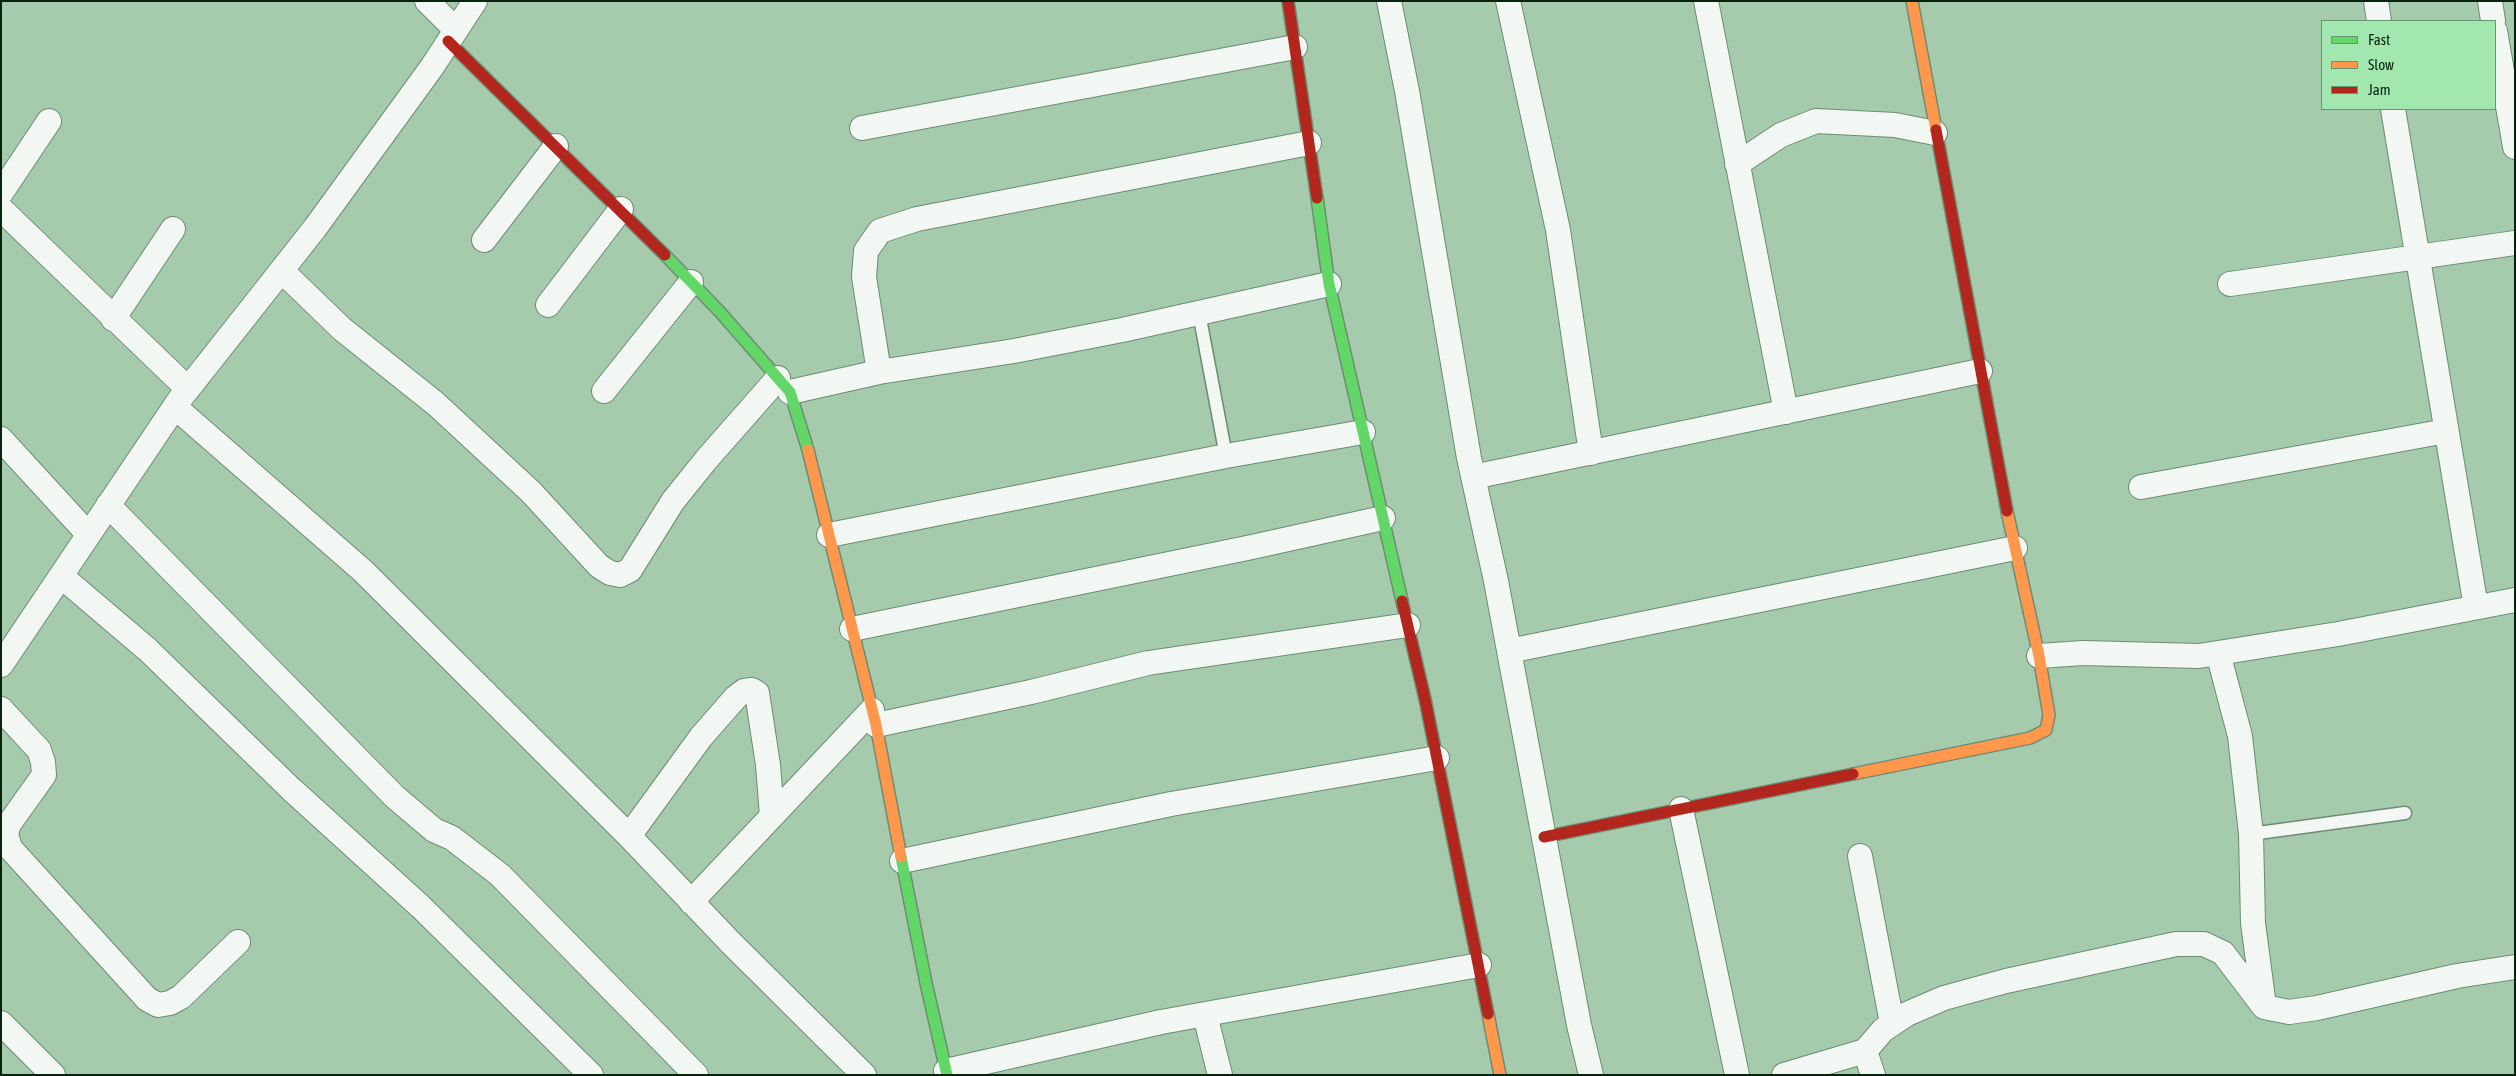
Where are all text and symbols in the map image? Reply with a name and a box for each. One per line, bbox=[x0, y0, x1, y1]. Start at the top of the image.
legend bbox=[2321, 20, 2496, 110]
text: Fast bbox=[2368, 31, 2390, 48]
text: Slow bbox=[2368, 56, 2394, 73]
text: Jam bbox=[2368, 81, 2391, 98]

